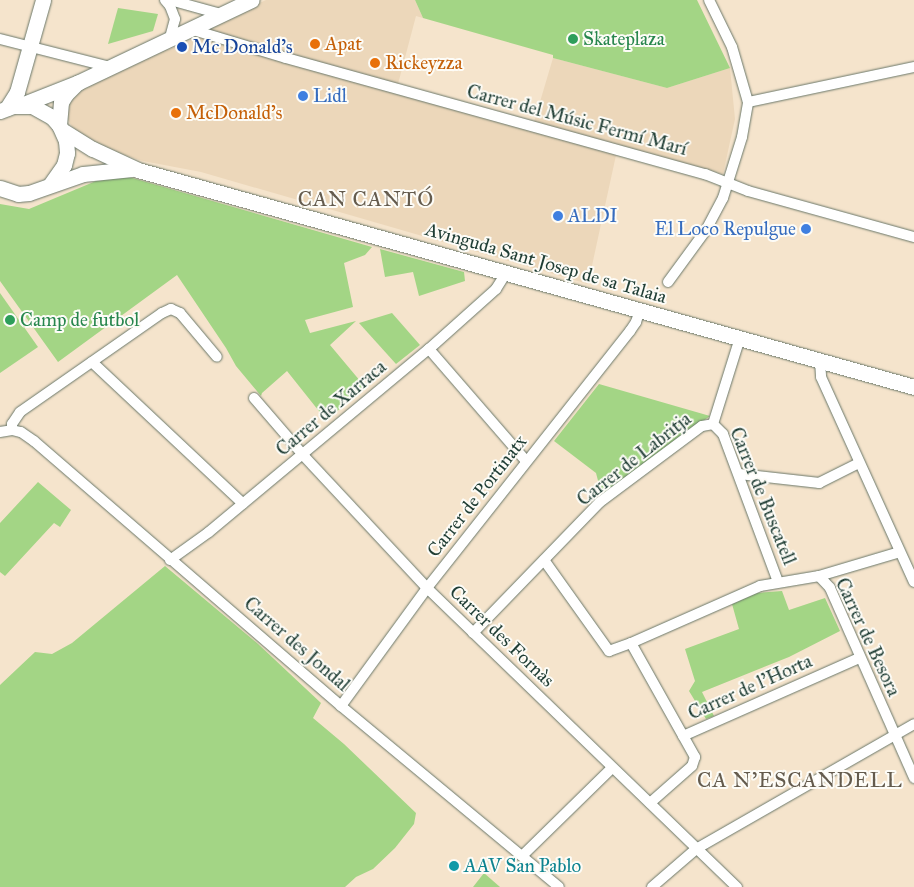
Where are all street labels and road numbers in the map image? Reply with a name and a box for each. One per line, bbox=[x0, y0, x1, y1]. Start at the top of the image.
street label: Carrer del Músic Fermí Marí bbox=[464, 80, 690, 160]
street label: Avinguda Sant Josep de sa Talaia bbox=[423, 218, 669, 308]
street label: Carrer de Xarraca bbox=[271, 355, 391, 461]
street label: Carrer de Labritja bbox=[572, 407, 696, 511]
street label: Carrer de Buscatell bbox=[725, 424, 801, 568]
street label: Carrer de Portinatx bbox=[422, 431, 532, 561]
street label: Carrer de Besora bbox=[831, 574, 905, 700]
street label: Carrer des Fornàs bbox=[445, 580, 559, 692]
street label: Carrer des Jondal bbox=[239, 592, 355, 696]
street label: Carrer de l'Horta bbox=[684, 649, 816, 725]

